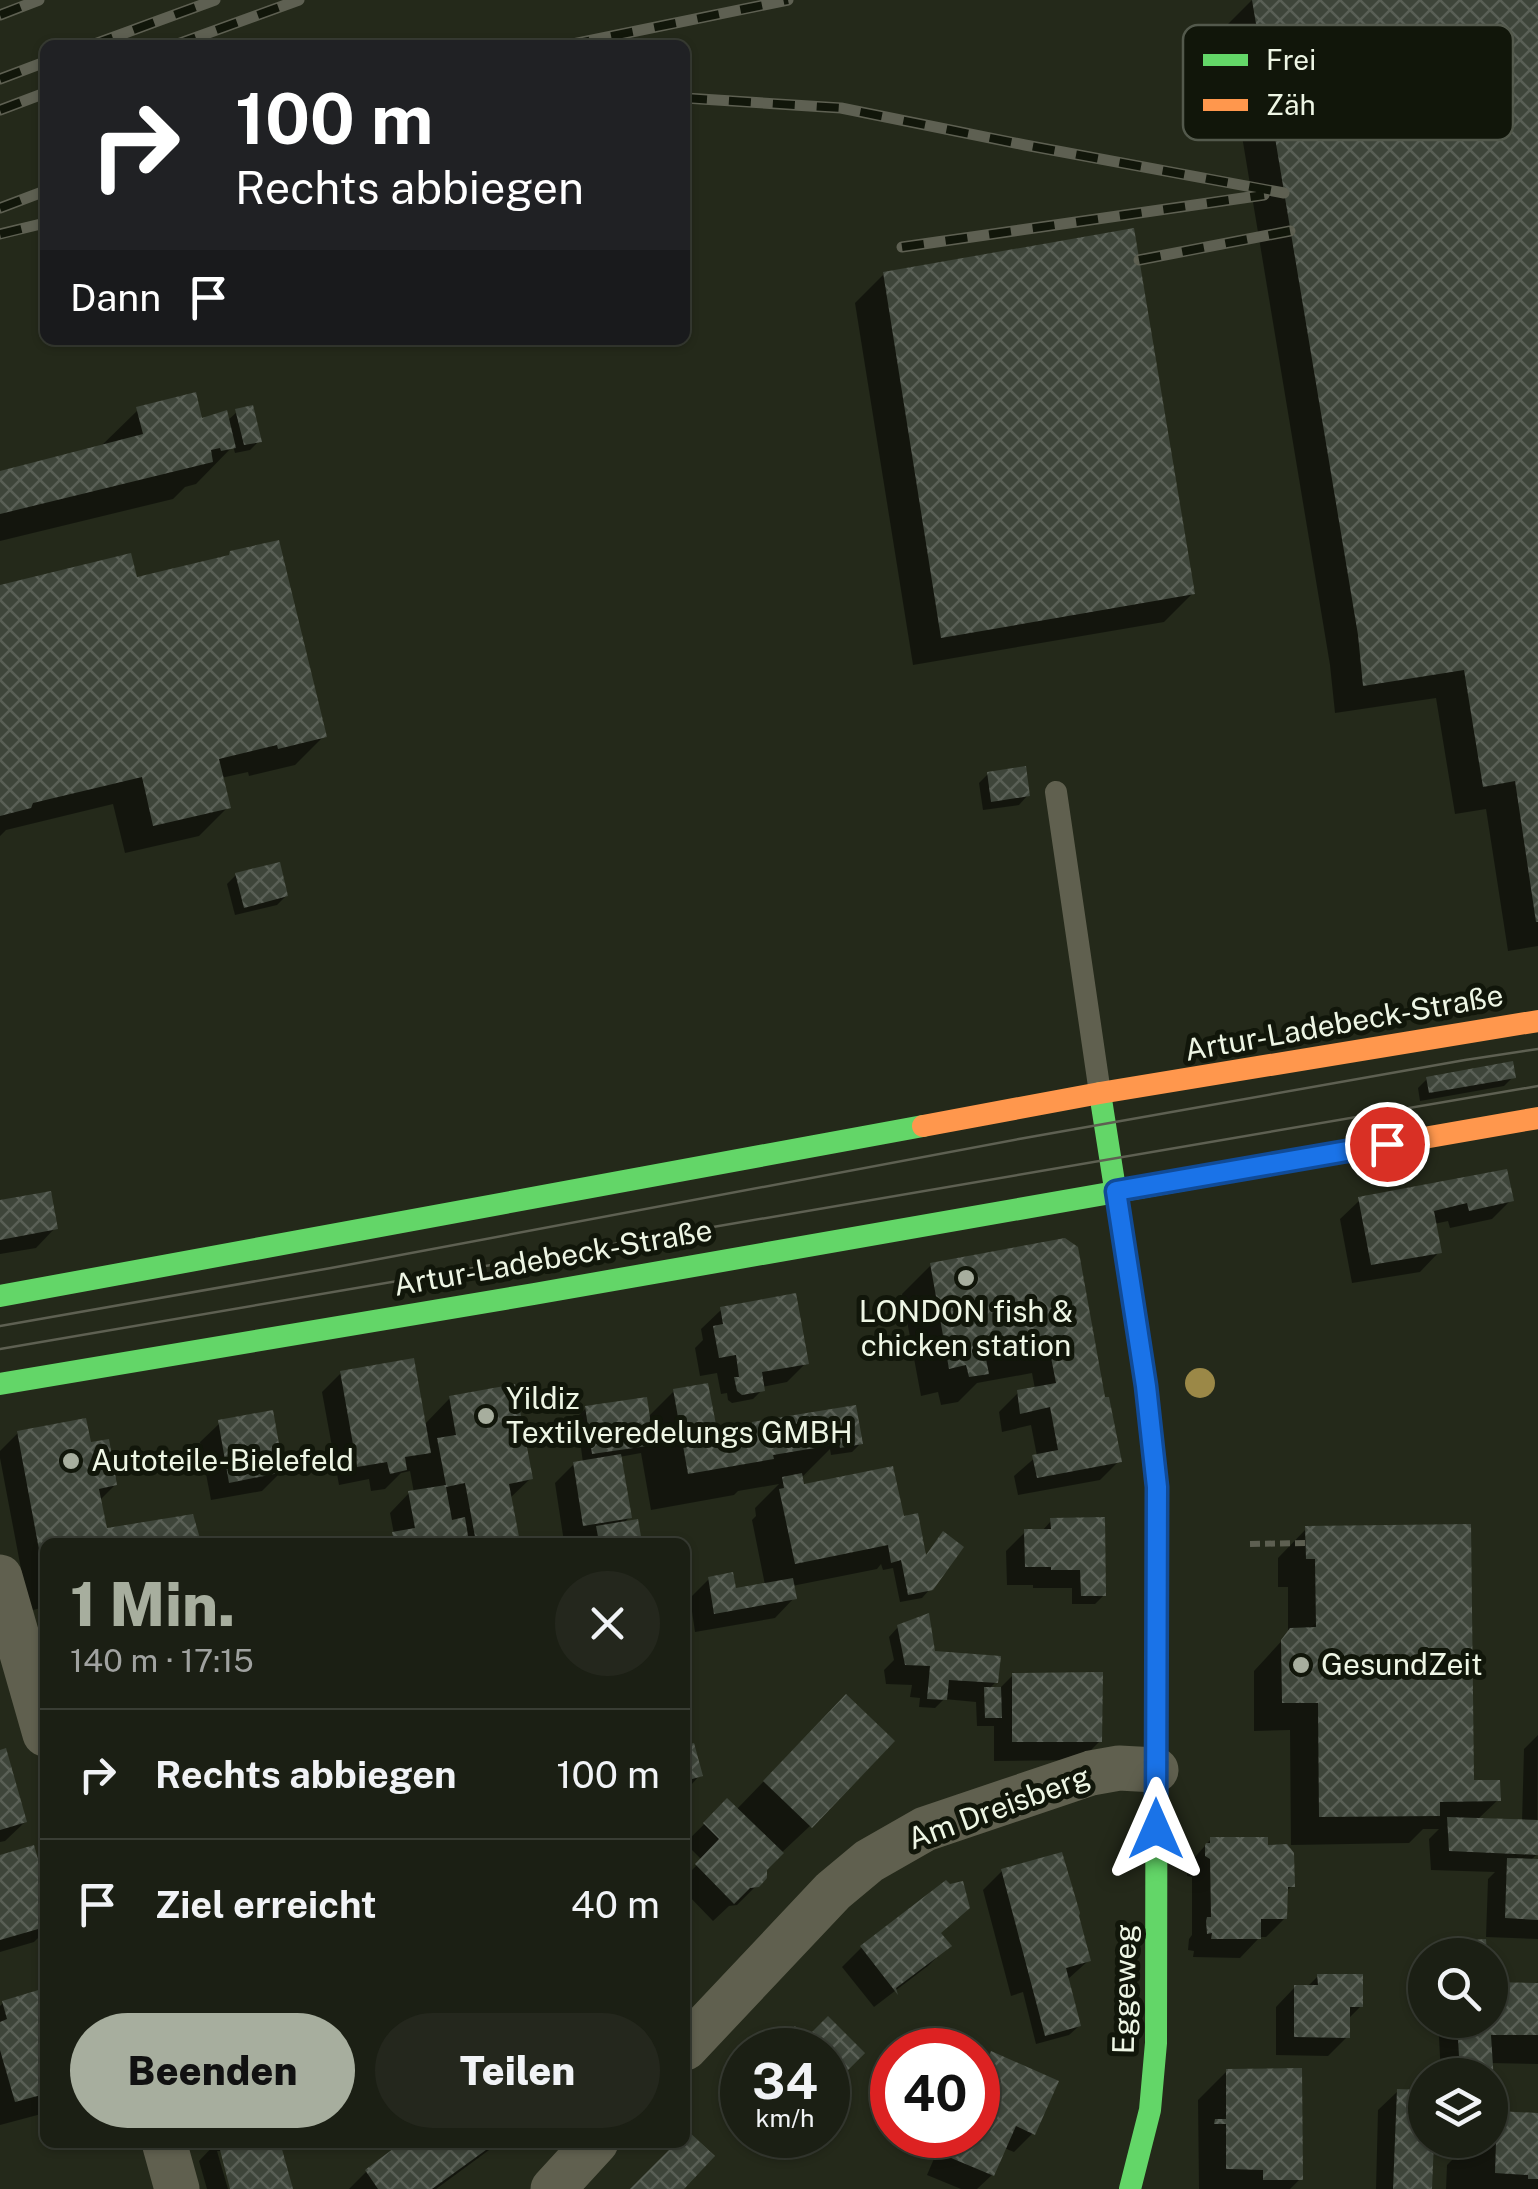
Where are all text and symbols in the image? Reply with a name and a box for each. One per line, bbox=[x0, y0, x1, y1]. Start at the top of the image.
legend bbox=[1183, 25, 1513, 140]
text: Frei bbox=[1266, 43, 1316, 76]
text: 100 m bbox=[235, 77, 433, 160]
icon: right bbox=[70, 80, 200, 210]
text: Zäh bbox=[1266, 88, 1316, 121]
text: Rechts abbiegen bbox=[235, 161, 584, 214]
icon: arrive bbox=[181, 270, 236, 325]
text: Dann bbox=[70, 275, 161, 320]
street label: Artur-Ladebeck-Straße bbox=[1182, 976, 1506, 1068]
pin bbox=[1345, 1102, 1430, 1187]
icon: arrive bbox=[1360, 1117, 1415, 1172]
street label: Artur-Ladebeck-Straße bbox=[391, 1211, 715, 1303]
marker: LONDON fish & chicken station bbox=[955, 1267, 977, 1289]
place label: LONDON fish & chicken station bbox=[859, 1293, 1073, 1363]
place label: Yildiz Textilveredelungs GMBH bbox=[506, 1380, 853, 1450]
marker: Yildiz Textilveredelungs GMBH bbox=[475, 1405, 497, 1427]
place label: Autoteile-Bielefeld bbox=[91, 1442, 354, 1478]
marker: Autoteile-Bielefeld bbox=[60, 1450, 82, 1472]
text: 1 Min. bbox=[70, 1569, 235, 1640]
button: close bbox=[555, 1571, 660, 1676]
text: 140 m · 17:15 bbox=[70, 1642, 254, 1679]
place label: GesundZeit bbox=[1321, 1646, 1483, 1682]
marker: GesundZeit bbox=[1290, 1654, 1312, 1676]
icon: right bbox=[70, 1747, 125, 1802]
text: Rechts abbiegen bbox=[155, 1752, 457, 1797]
text: 100 m bbox=[556, 1752, 660, 1797]
street label: Am Dreisberg bbox=[903, 1757, 1095, 1857]
position arrow bbox=[1104, 1777, 1208, 1881]
icon: arrive bbox=[70, 1877, 125, 1932]
text: Ziel erreicht bbox=[155, 1882, 377, 1927]
text: 40 m bbox=[571, 1882, 660, 1927]
street label: Eggeweg bbox=[1105, 1924, 1143, 2054]
map controls bbox=[1408, 1938, 1508, 2158]
button: search bbox=[1408, 1938, 1508, 2038]
button: Beenden bbox=[70, 2013, 355, 2128]
button: Teilen bbox=[375, 2013, 660, 2128]
speed limit sign: 40 bbox=[870, 2028, 1000, 2158]
text: 34 bbox=[752, 2051, 818, 2110]
button: layers bbox=[1408, 2058, 1508, 2158]
text: km/h bbox=[756, 2103, 814, 2133]

